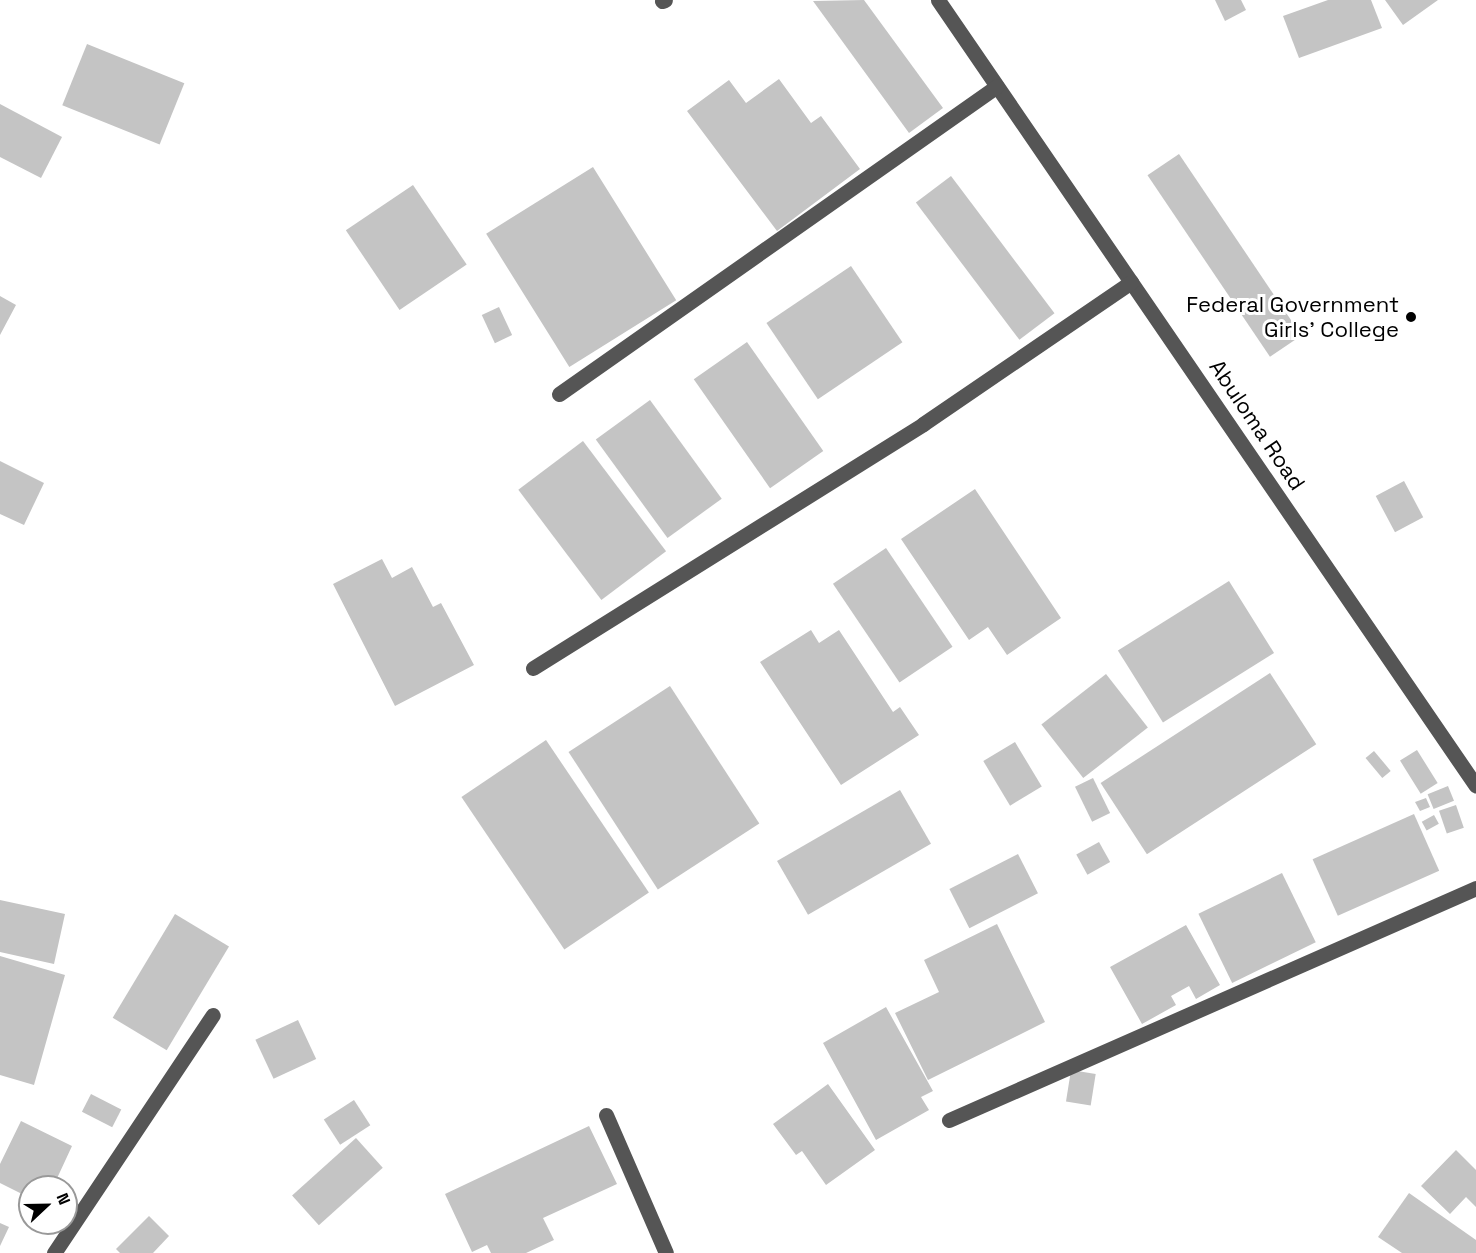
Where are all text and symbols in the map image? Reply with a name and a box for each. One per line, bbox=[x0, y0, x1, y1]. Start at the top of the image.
place label: Federal Government Girls' College bbox=[1186, 291, 1399, 342]
marker: Federal Government Girls' College bbox=[1404, 310, 1418, 324]
street label: Abuloma Road bbox=[1204, 355, 1310, 495]
north arrow bbox=[18, 1175, 78, 1235]
text: N bbox=[52, 1190, 75, 1208]

